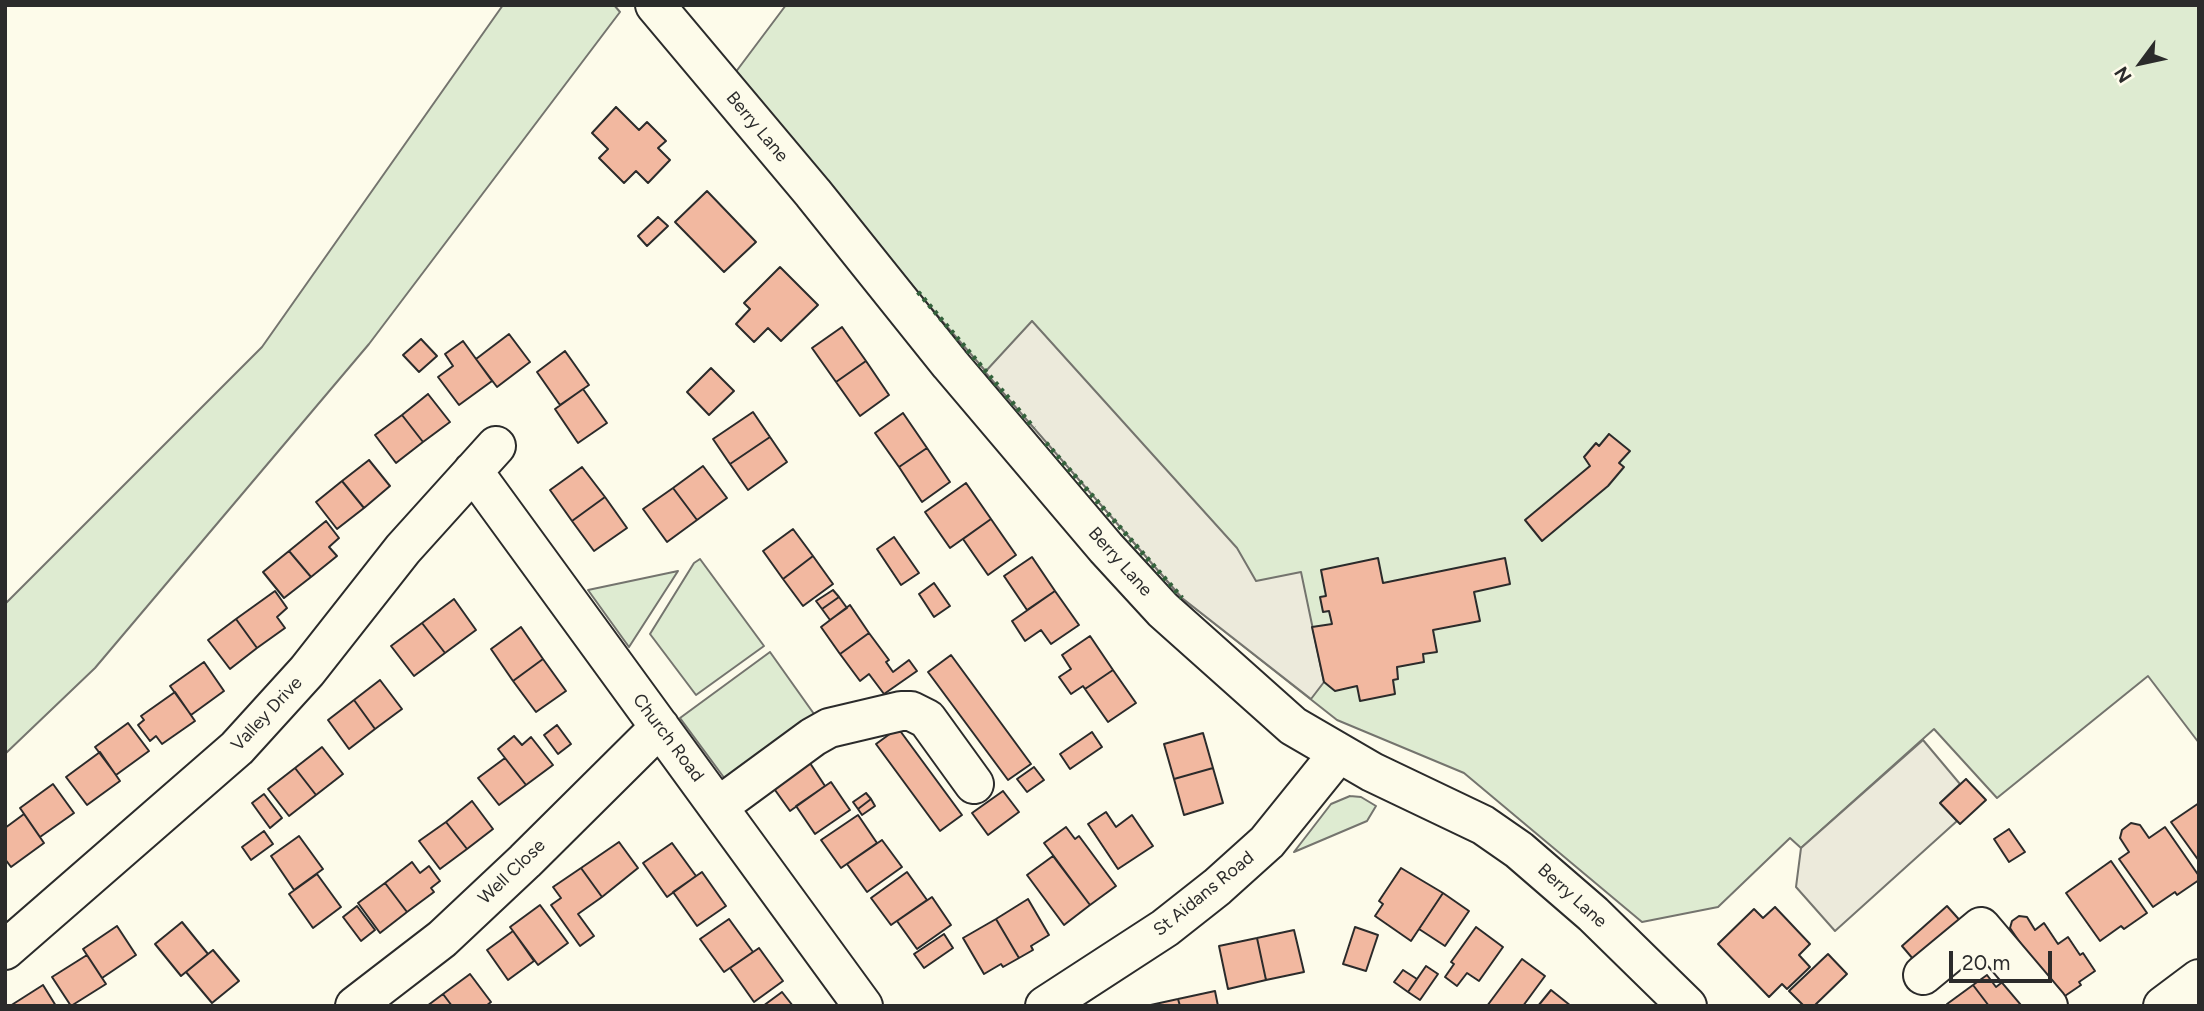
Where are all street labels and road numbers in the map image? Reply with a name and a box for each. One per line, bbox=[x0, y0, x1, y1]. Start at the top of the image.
street label: Berry Lane bbox=[721, 87, 793, 167]
street label: Berry Lane bbox=[1083, 523, 1157, 601]
street label: Valley Drive bbox=[227, 672, 307, 756]
street label: Church Road bbox=[628, 690, 708, 786]
street label: Well Close bbox=[474, 835, 550, 909]
street label: St Aidans Road bbox=[1150, 847, 1258, 941]
street label: Berry Lane bbox=[1533, 859, 1611, 933]

